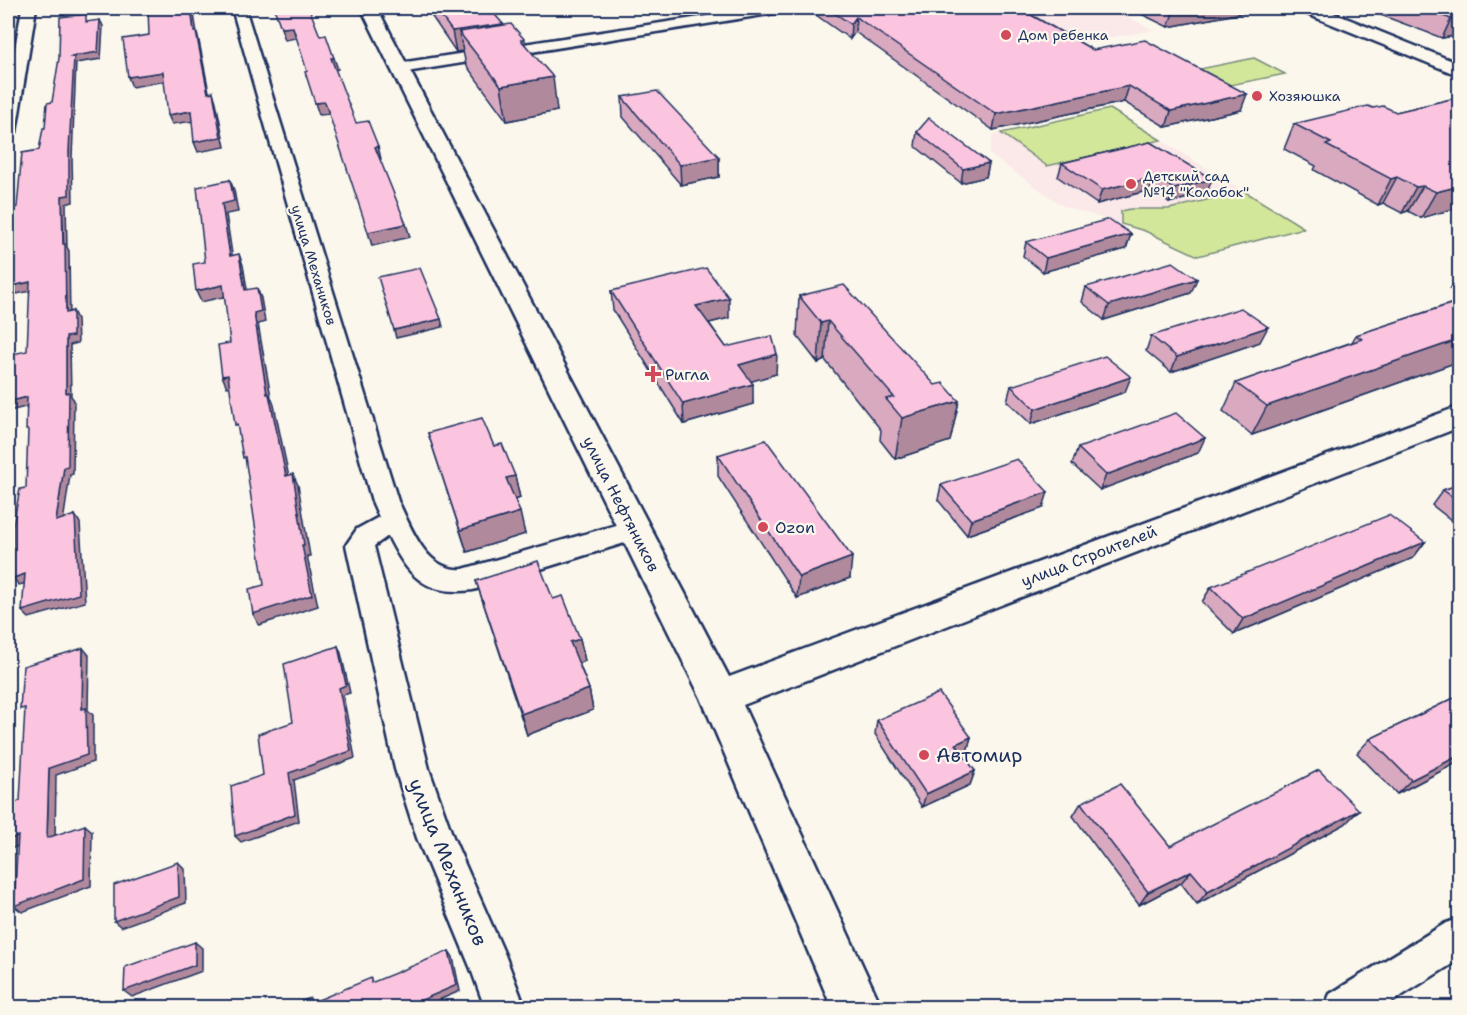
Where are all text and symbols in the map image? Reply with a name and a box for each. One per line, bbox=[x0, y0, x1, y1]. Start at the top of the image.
place label: Дом ребенка bbox=[1018, 26, 1109, 44]
marker: Дом ребенка bbox=[999, 28, 1013, 42]
place label: Хозяюшка bbox=[1269, 87, 1341, 105]
marker: Хозяюшка bbox=[1250, 89, 1264, 103]
place label: Детский сад №14 "Колобок" bbox=[1143, 167, 1249, 201]
marker: Детский сад №14 "Колобок" bbox=[1124, 177, 1138, 191]
street label: улица Механиков bbox=[287, 203, 341, 327]
place label: Ригла bbox=[665, 364, 709, 385]
marker: Ригла bbox=[646, 367, 660, 381]
street label: улица Нефтяников bbox=[578, 433, 664, 575]
place label: Ozon bbox=[775, 517, 815, 538]
marker: Ozon bbox=[756, 520, 770, 534]
street label: улица Строителей bbox=[1018, 520, 1160, 592]
place label: Автомир bbox=[936, 742, 1023, 768]
marker: Автомир bbox=[917, 748, 931, 762]
street label: улица Механиков bbox=[403, 775, 493, 949]

